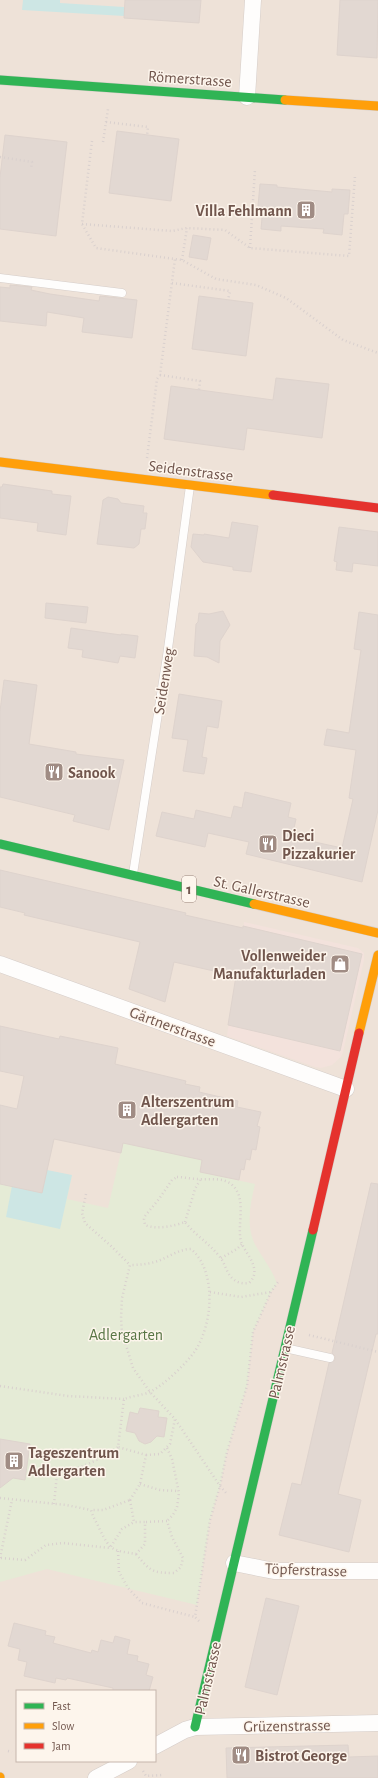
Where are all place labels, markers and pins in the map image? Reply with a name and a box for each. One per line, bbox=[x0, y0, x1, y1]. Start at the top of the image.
building icon: Villa Fehlmann bbox=[295, 199, 317, 221]
place label: Villa Fehlmann bbox=[195, 203, 292, 219]
restaurant icon: Sanook bbox=[43, 761, 65, 783]
place label: Sanook bbox=[68, 765, 116, 781]
place label: Dieci Pizzakurier bbox=[282, 828, 356, 862]
restaurant icon: Dieci Pizzakurier bbox=[257, 833, 279, 855]
place label: Vollenweider Manufakturladen bbox=[213, 948, 326, 982]
shop icon: Vollenweider Manufakturladen bbox=[329, 953, 351, 975]
place label: Alterszentrum Adlergarten bbox=[141, 1094, 234, 1128]
building icon: Alterszentrum Adlergarten bbox=[116, 1099, 138, 1121]
place label: Tageszentrum Adlergarten bbox=[28, 1445, 119, 1479]
building icon: Tageszentrum Adlergarten bbox=[3, 1450, 25, 1472]
restaurant icon: Bistrot George bbox=[230, 1744, 252, 1766]
place label: Bistrot George bbox=[255, 1748, 347, 1764]

